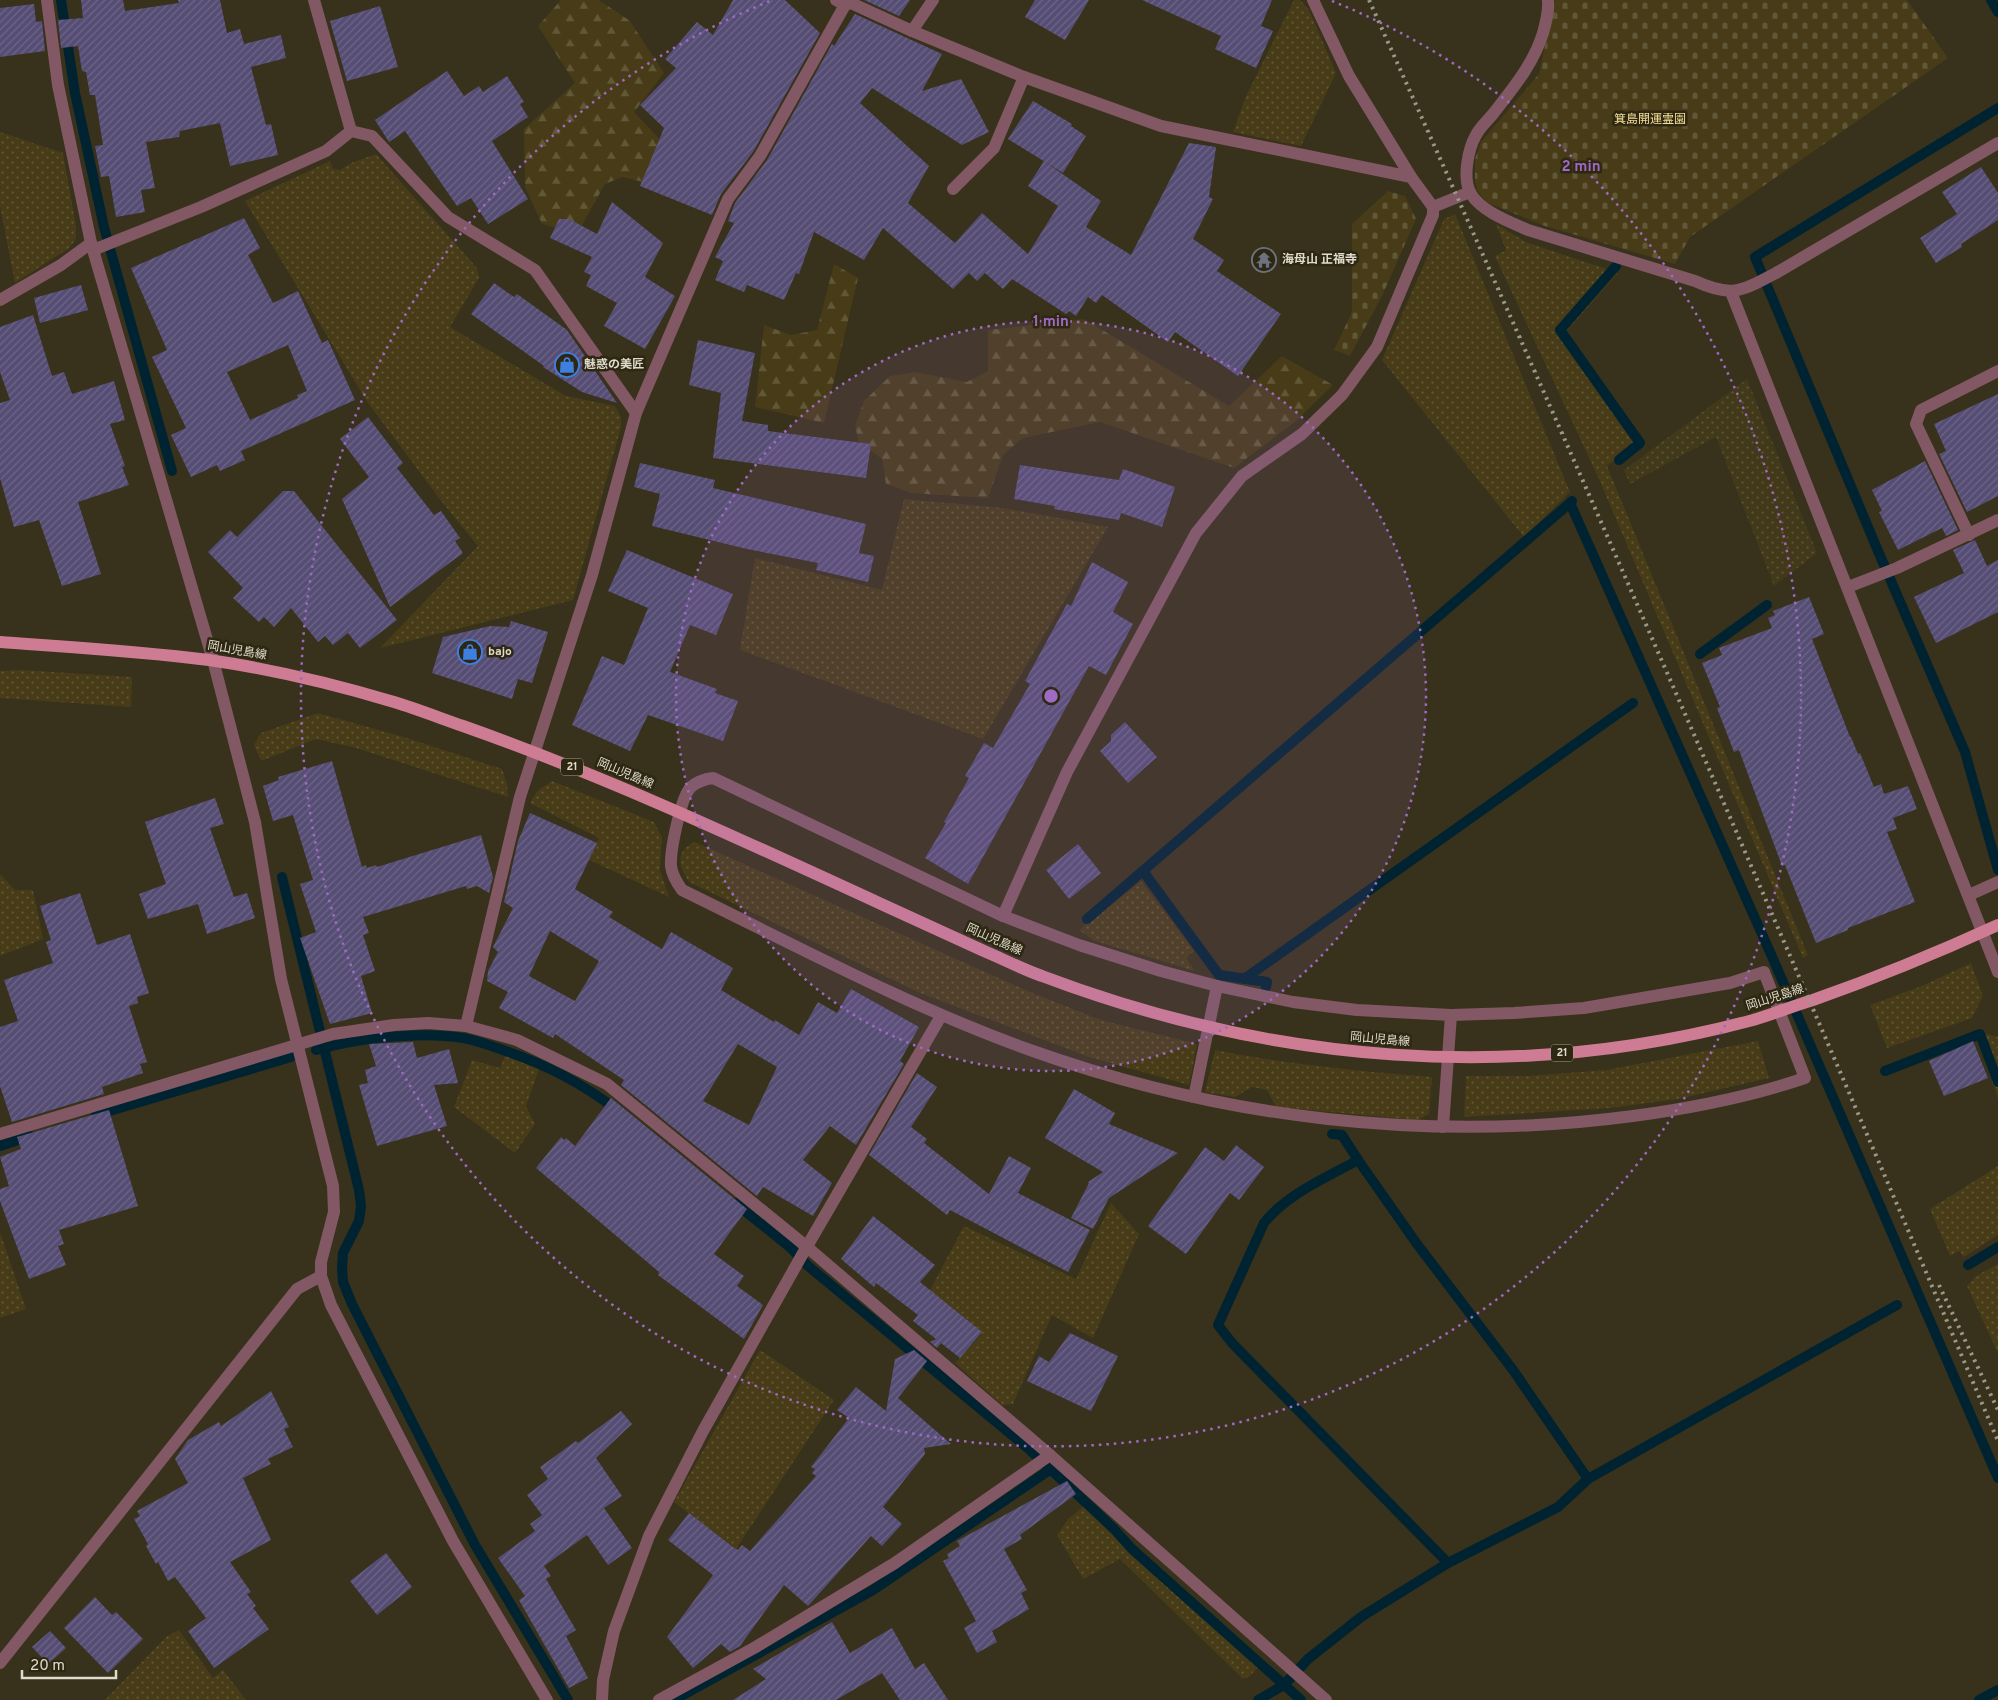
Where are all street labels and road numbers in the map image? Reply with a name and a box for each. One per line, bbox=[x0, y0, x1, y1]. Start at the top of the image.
street label: 岡山児島線 bbox=[206, 638, 268, 664]
street label: 岡山児島線 bbox=[594, 755, 656, 793]
road number: 21 bbox=[561, 759, 583, 776]
street label: 岡山児島線 bbox=[963, 920, 1025, 960]
street label: 岡山児島線 bbox=[1744, 981, 1806, 1015]
street label: 岡山児島線 bbox=[1349, 1029, 1411, 1051]
road number: 21 bbox=[1551, 1044, 1573, 1062]

